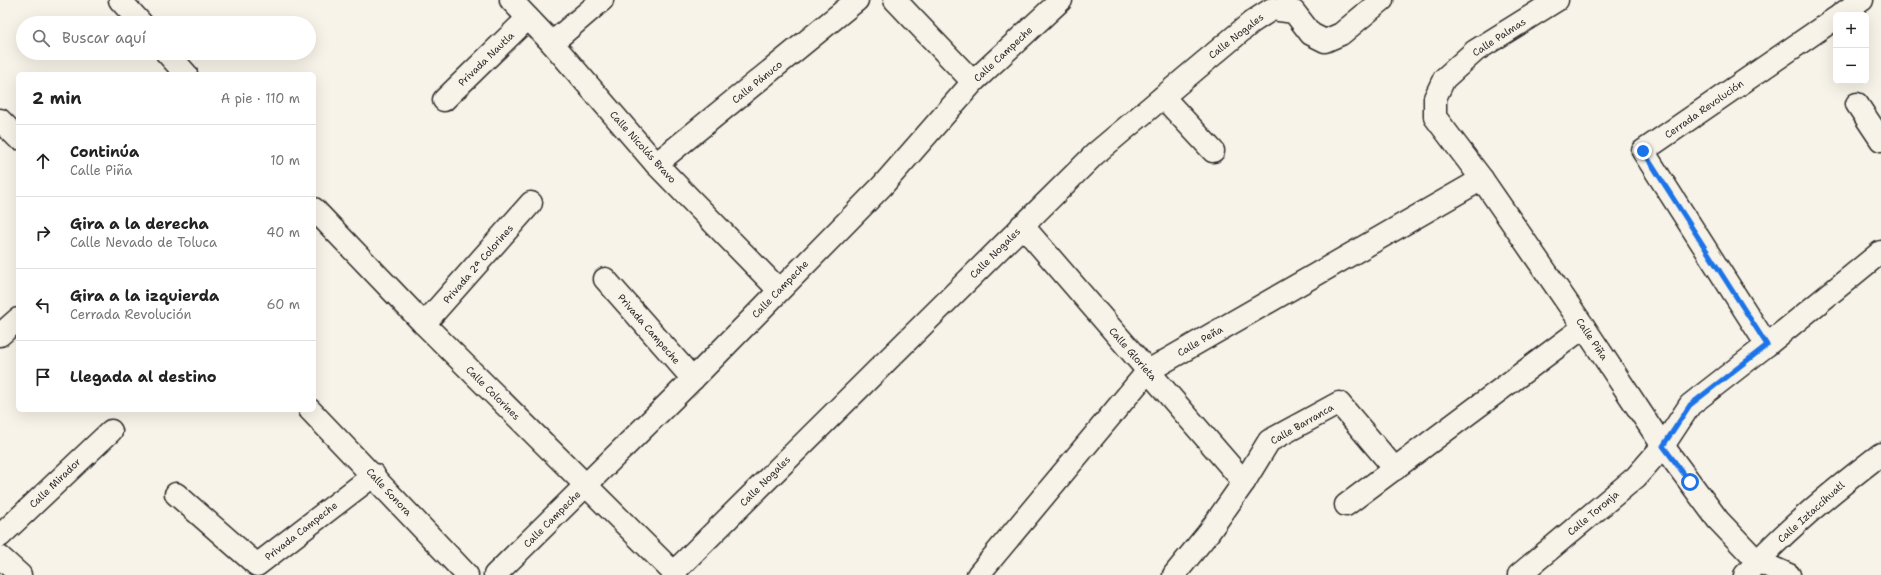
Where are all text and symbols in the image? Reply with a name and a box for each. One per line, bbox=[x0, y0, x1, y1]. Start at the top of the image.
street label: Calle Nogales bbox=[1206, 10, 1266, 62]
map controls bbox=[1833, 12, 1869, 84]
button: + bbox=[1833, 12, 1869, 48]
street label: Calle Palmas bbox=[1470, 15, 1528, 59]
search box bbox=[16, 16, 316, 60]
street label: Calle Campeche bbox=[971, 23, 1035, 85]
icon: search bbox=[30, 27, 52, 49]
text: Buscar aquí bbox=[62, 28, 146, 48]
street label: Privada Nautla bbox=[455, 29, 517, 89]
button: − bbox=[1833, 48, 1869, 84]
street label: Calle Pánuco bbox=[729, 58, 785, 106]
street label: Cerrada Revolución bbox=[1662, 77, 1746, 141]
text: 2 min bbox=[32, 87, 82, 109]
text: A pie · 110 m bbox=[221, 90, 300, 107]
street label: Calle Nicolás Bravo bbox=[607, 108, 679, 186]
text: Continúa bbox=[70, 142, 139, 162]
route end bbox=[1634, 142, 1652, 160]
icon: ahead bbox=[32, 150, 54, 172]
text: 10 m bbox=[270, 152, 300, 169]
text: Calle Piña bbox=[70, 162, 132, 179]
text: Gira a la derecha bbox=[70, 214, 209, 234]
icon: right bbox=[32, 222, 54, 244]
street label: Privada 2ª Colorines bbox=[440, 222, 516, 306]
text: 40 m bbox=[266, 224, 300, 241]
street label: Calle Nogales bbox=[967, 225, 1023, 281]
text: Calle Nevado de Toluca bbox=[70, 234, 217, 251]
street label: Calle Campeche bbox=[749, 257, 811, 321]
text: Gira a la izquierda bbox=[70, 286, 219, 306]
street label: Privada Campeche bbox=[615, 291, 683, 367]
icon: left bbox=[32, 294, 54, 316]
text: 60 m bbox=[267, 296, 300, 313]
text: Cerrada Revolución bbox=[70, 306, 192, 323]
street label: Calle Piña bbox=[1573, 316, 1611, 363]
street label: Calle Peña bbox=[1175, 322, 1226, 359]
street label: Calle Glorieta bbox=[1106, 325, 1160, 384]
street label: Calle Colorines bbox=[463, 363, 523, 423]
icon: arrive bbox=[32, 366, 54, 388]
text: Llegada al destino bbox=[70, 367, 217, 387]
street label: Calle Barranca bbox=[1268, 400, 1337, 447]
street label: Calle Nogales bbox=[737, 453, 793, 509]
street label: Calle Mirador bbox=[27, 455, 84, 511]
street label: Calle Sonora bbox=[363, 465, 415, 519]
route start bbox=[1681, 473, 1699, 491]
street label: Calle Iztaccíhuatl bbox=[1775, 478, 1847, 546]
street label: Calle Campeche bbox=[521, 487, 584, 550]
street label: Calle Toronja bbox=[1565, 487, 1622, 538]
street label: Privada Campeche bbox=[262, 498, 340, 563]

